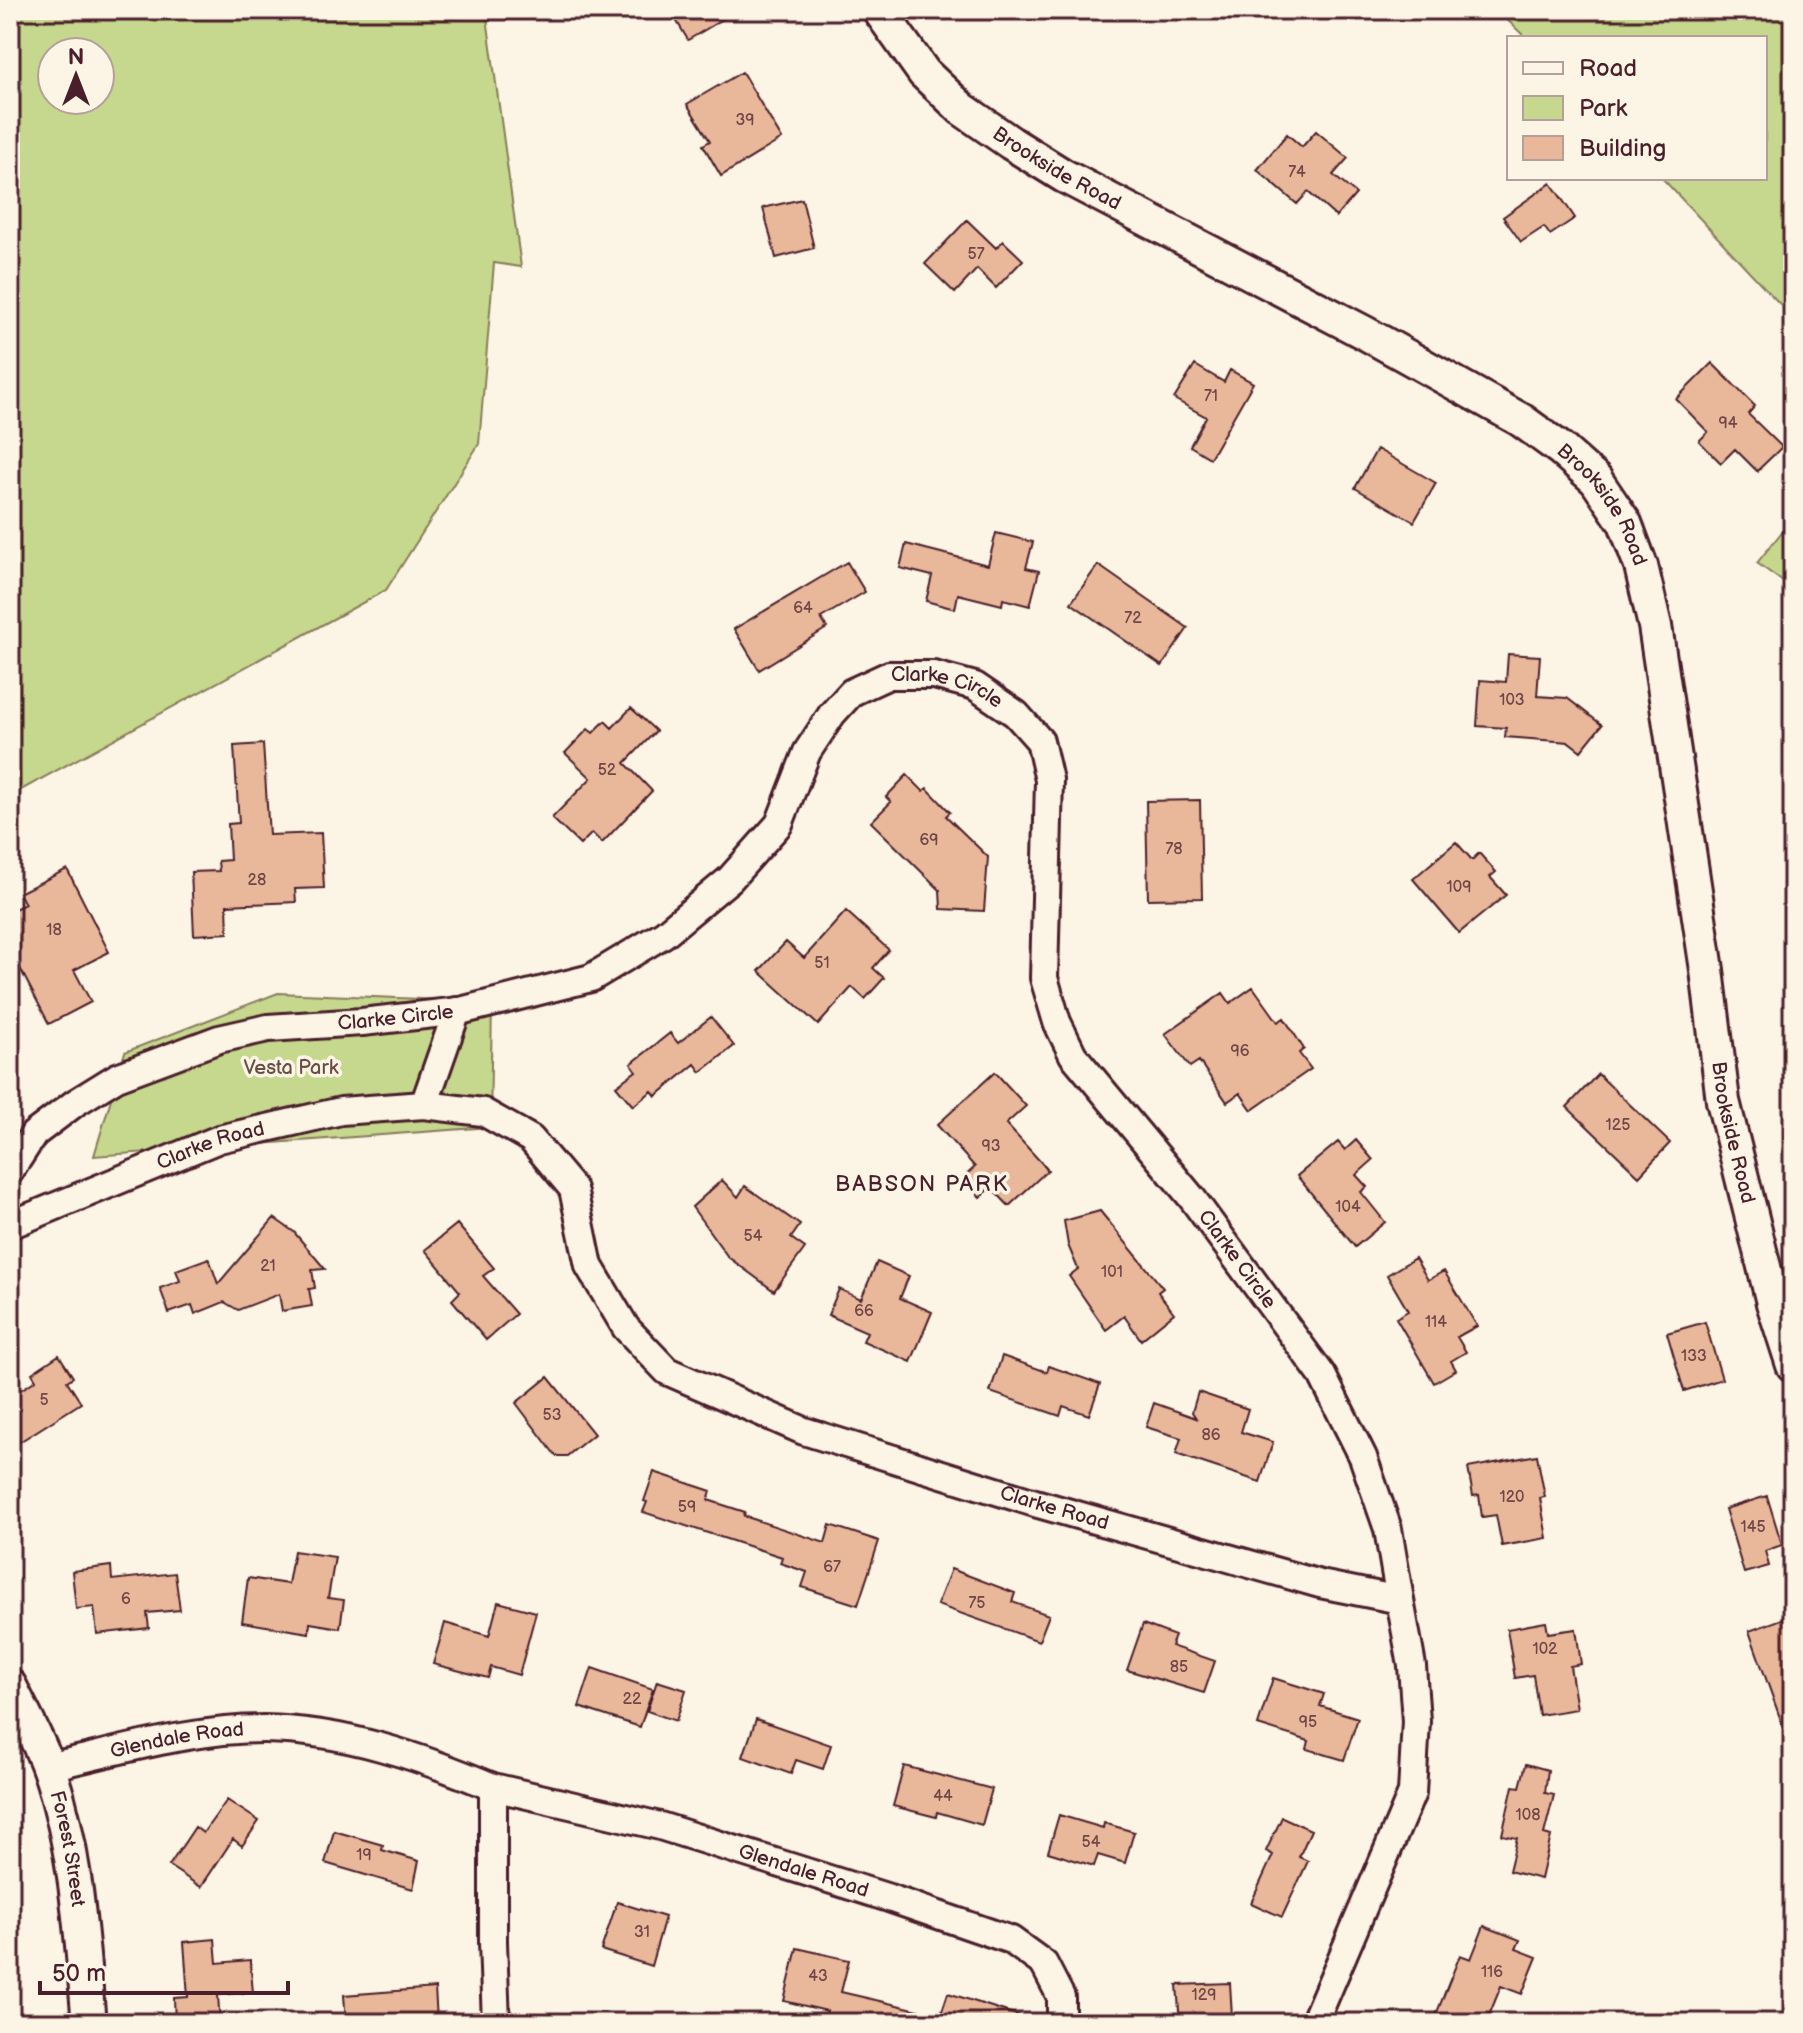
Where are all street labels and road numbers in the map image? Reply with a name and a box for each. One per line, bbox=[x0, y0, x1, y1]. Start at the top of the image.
street label: Brookside Road bbox=[988, 122, 1125, 216]
street label: Brookside Road bbox=[1552, 439, 1652, 569]
street label: Clarke Circle bbox=[891, 663, 1007, 713]
street label: Clarke Circle bbox=[337, 1000, 455, 1036]
street label: Brookside Road bbox=[1706, 1060, 1760, 1206]
street label: Clarke Road bbox=[153, 1117, 267, 1175]
street label: Clarke Circle bbox=[1193, 1205, 1281, 1314]
street label: Clarke Road bbox=[997, 1481, 1112, 1535]
street label: Glendale Road bbox=[108, 1718, 245, 1764]
street label: Forest Street bbox=[45, 1788, 90, 1908]
street label: Glendale Road bbox=[735, 1839, 872, 1903]

